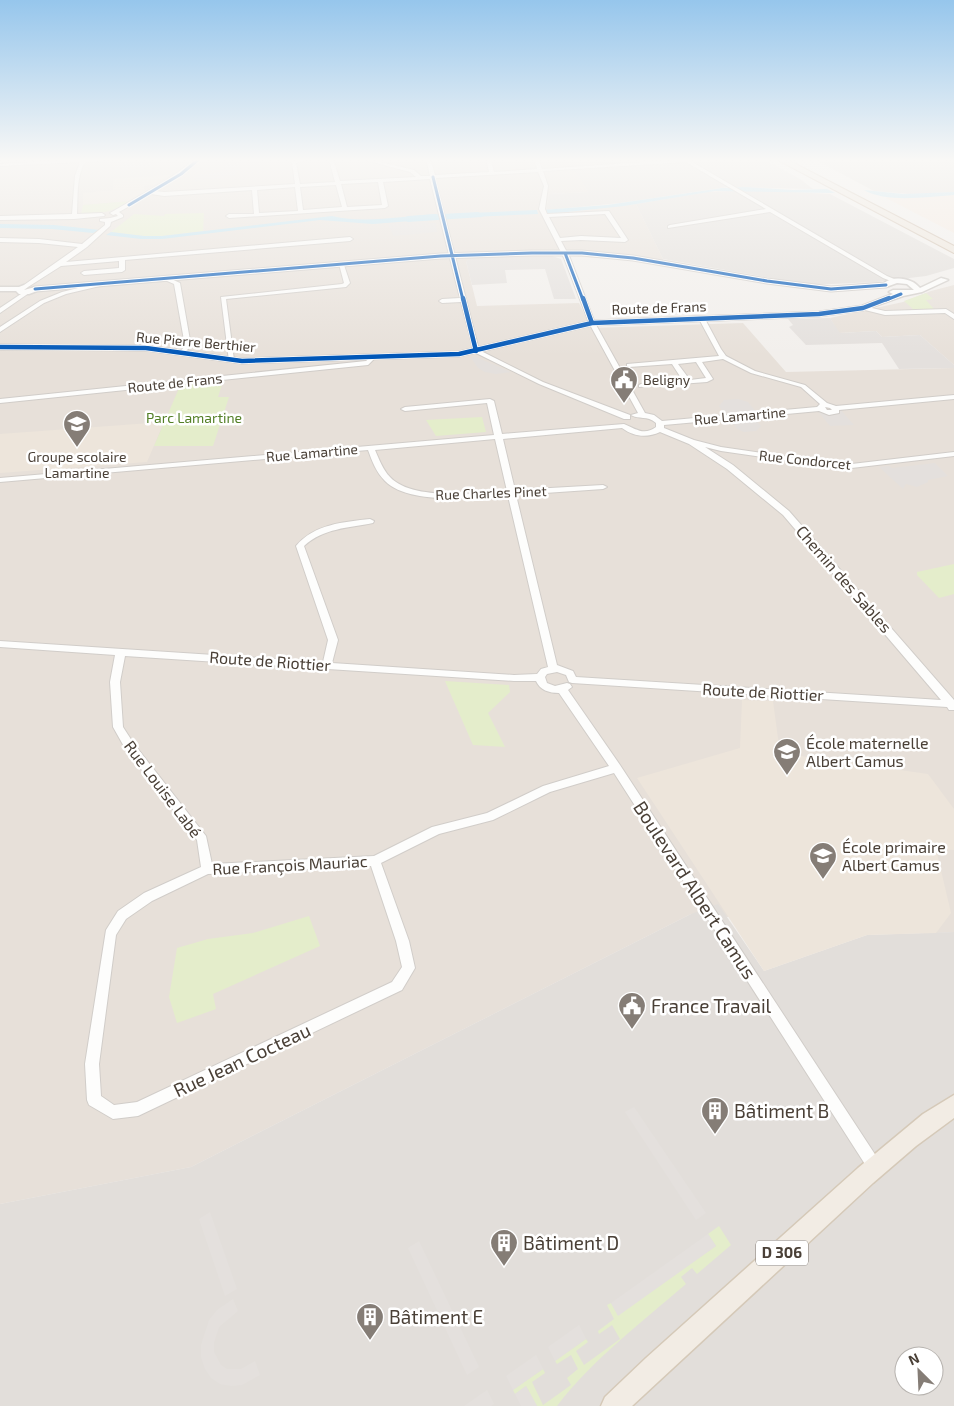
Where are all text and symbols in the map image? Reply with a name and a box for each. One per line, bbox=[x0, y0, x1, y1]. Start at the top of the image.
street label: Route de Frans bbox=[611, 297, 707, 318]
street label: Rue Pierre Berthier bbox=[135, 328, 257, 355]
public building icon: Beligny bbox=[609, 365, 639, 404]
street label: Route de Frans bbox=[127, 369, 223, 396]
place label: Beligny bbox=[643, 371, 691, 388]
street label: Rue Lamartine bbox=[693, 403, 787, 428]
school or university icon: Groupe scolaire Lamartine bbox=[62, 409, 92, 448]
park label: Parc Lamartine bbox=[146, 409, 242, 426]
street label: Rue Lamartine bbox=[265, 440, 359, 465]
street label: Rue Condorcet bbox=[758, 446, 852, 473]
place label: Groupe scolaire Lamartine bbox=[28, 448, 126, 481]
street label: Rue Charles Pinet bbox=[435, 482, 547, 503]
street label: Chemin des Sables bbox=[793, 521, 896, 636]
street label: Route de Riottier bbox=[209, 647, 332, 674]
street label: Route de Riottier bbox=[702, 679, 825, 704]
place label: École maternelle Albert Camus bbox=[806, 733, 929, 770]
street label: Rue Louise Labé bbox=[121, 736, 206, 841]
school or university icon: École maternelle Albert Camus bbox=[772, 737, 802, 776]
street label: Boulevard Albert Camus bbox=[629, 796, 762, 983]
place label: École primaire Albert Camus bbox=[842, 837, 946, 874]
school or university icon: École primaire Albert Camus bbox=[808, 841, 838, 880]
street label: Rue François Mauriac bbox=[212, 851, 368, 879]
public building icon: France Travail bbox=[617, 991, 647, 1030]
place label: France Travail bbox=[651, 994, 772, 1017]
street label: Rue Jean Cocteau bbox=[170, 1018, 314, 1101]
building icon: Bâtiment B bbox=[700, 1096, 730, 1135]
place label: Bâtiment B bbox=[734, 1099, 829, 1122]
building icon: Bâtiment D bbox=[489, 1228, 519, 1267]
place label: Bâtiment D bbox=[523, 1231, 619, 1254]
road number: D 306 bbox=[756, 1240, 808, 1266]
building icon: Bâtiment E bbox=[355, 1302, 385, 1341]
place label: Bâtiment E bbox=[389, 1305, 483, 1328]
north arrow bbox=[894, 1346, 944, 1396]
text: N bbox=[905, 1349, 922, 1368]

